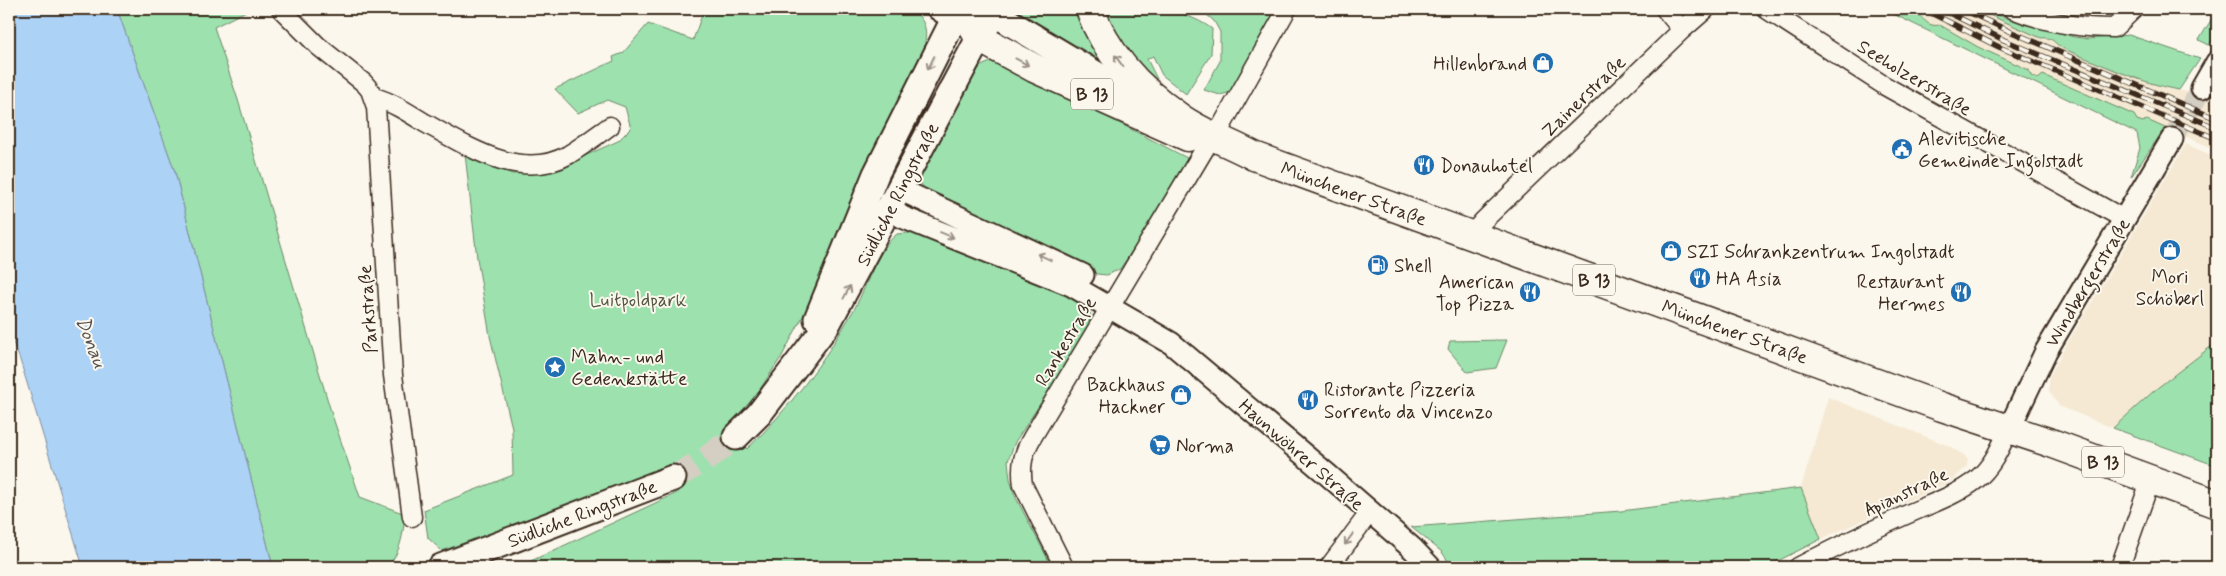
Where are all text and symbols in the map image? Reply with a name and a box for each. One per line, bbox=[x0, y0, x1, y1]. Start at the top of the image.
street label: Seeholzerstraße bbox=[1853, 34, 1976, 122]
shop icon: Hillenbrand bbox=[1531, 51, 1555, 75]
street label: Zainerstraße bbox=[1537, 51, 1631, 143]
place label: Hillenbrand bbox=[1433, 52, 1527, 77]
one-way arrow bbox=[1114, 54, 1124, 68]
one-way arrow bbox=[926, 55, 935, 70]
one-way arrow bbox=[1014, 57, 1029, 67]
road number: B 13 bbox=[1071, 78, 1113, 110]
street label: Südliche Ringstraße bbox=[851, 119, 947, 272]
place label: Alevitische Gemeinde Ingolstadt bbox=[1918, 127, 2083, 177]
public building icon: Alevitische Gemeinde Ingolstadt bbox=[1890, 137, 1914, 161]
restaurant icon: Donauhotel bbox=[1412, 153, 1436, 177]
place label: Donauhotel bbox=[1440, 154, 1533, 179]
street label: Münchener Straße bbox=[1277, 156, 1430, 232]
street label: Windbergerstraße bbox=[2040, 214, 2139, 353]
one-way arrow bbox=[939, 231, 954, 241]
shop icon: Mori Schöberl bbox=[2158, 238, 2182, 262]
shop icon: SZI Schrankzentrum Ingolstadt bbox=[1659, 239, 1683, 263]
place label: SZI Schrankzentrum Ingolstadt bbox=[1687, 240, 1955, 266]
one-way arrow bbox=[1036, 252, 1051, 262]
fuel station icon: Shell bbox=[1366, 253, 1390, 277]
place label: Shell bbox=[1394, 254, 1432, 279]
street label: Parkstraße bbox=[353, 264, 384, 354]
road number: B 13 bbox=[1573, 264, 1615, 296]
place label: Mori Schöberl bbox=[2136, 265, 2205, 312]
restaurant icon: HA Asia bbox=[1688, 266, 1712, 290]
place label: HA Asia bbox=[1716, 267, 1782, 292]
place label: American Top Pizza bbox=[1436, 270, 1515, 317]
place label: Restaurant Hermes bbox=[1857, 270, 1946, 317]
restaurant icon: American Top Pizza bbox=[1518, 280, 1542, 304]
restaurant icon: Restaurant Hermes bbox=[1949, 280, 1973, 304]
one-way arrow bbox=[843, 285, 852, 300]
park label: Luitpoldpark bbox=[589, 288, 687, 313]
street label: Rankestraße bbox=[1030, 292, 1103, 391]
street label: Münchener Straße bbox=[1658, 294, 1811, 370]
water label: Donau bbox=[68, 313, 113, 372]
place label: Mahn- und Gedenkstätte bbox=[571, 345, 687, 392]
place icon: Mahn- und Gedenkstätte bbox=[543, 355, 567, 379]
place label: Backhaus Hackner bbox=[1087, 373, 1165, 420]
place label: Ristorante Pizzeria Sorrento da Vincenzo bbox=[1324, 378, 1493, 425]
shop icon: Backhaus Hackner bbox=[1169, 383, 1193, 407]
restaurant icon: Ristorante Pizzeria Sorrento da Vincenzo bbox=[1296, 388, 1320, 412]
street label: Haunwöhrer Straße bbox=[1233, 394, 1369, 517]
supermarket icon: Norma bbox=[1148, 433, 1172, 457]
place label: Norma bbox=[1176, 434, 1234, 459]
road number: B 13 bbox=[2082, 447, 2124, 478]
street label: Apianstraße bbox=[1861, 462, 1953, 524]
street label: Südliche Ringstraße bbox=[504, 474, 662, 556]
one-way arrow bbox=[1344, 532, 1354, 546]

